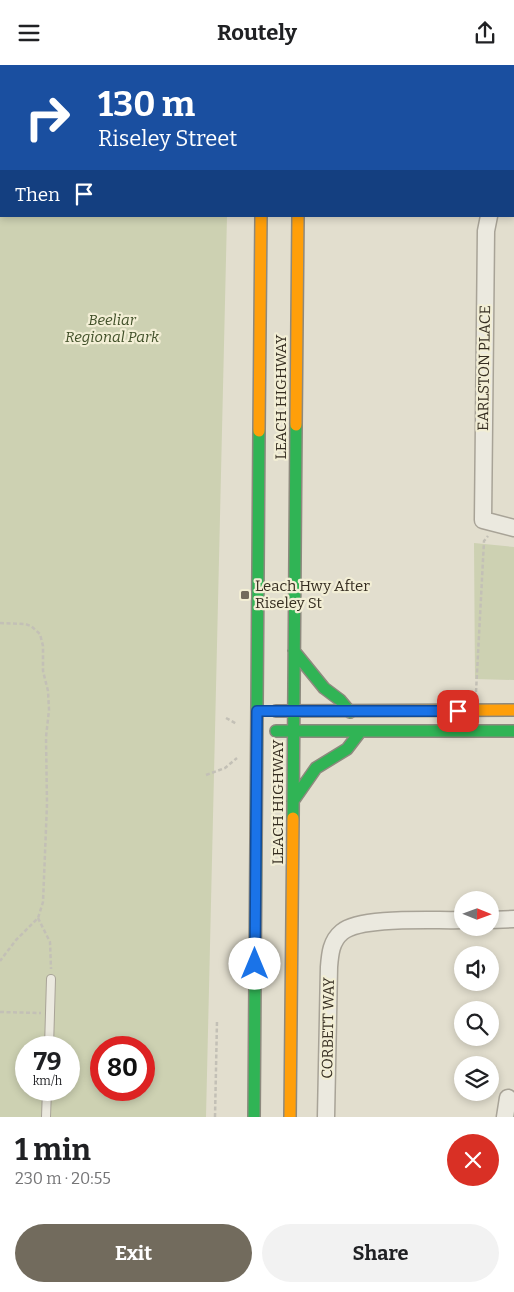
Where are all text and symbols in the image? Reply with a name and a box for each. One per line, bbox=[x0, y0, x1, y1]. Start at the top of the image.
icon: menu bbox=[15, 19, 43, 47]
text: Routely bbox=[217, 19, 297, 46]
icon: share bbox=[471, 19, 499, 47]
text: 130 m bbox=[98, 83, 195, 125]
icon: right bbox=[15, 85, 80, 150]
text: Riseley Street bbox=[98, 125, 237, 152]
icon: arrive bbox=[70, 180, 98, 208]
text: Then bbox=[15, 183, 60, 206]
street label: EARLSTON PLACE bbox=[474, 305, 494, 431]
park label: Beeliar Regional Park bbox=[65, 311, 160, 346]
street label: LEACH HIGHWAY bbox=[272, 334, 290, 460]
place label: Leach Hwy After Riseley St bbox=[255, 577, 370, 612]
marker: Leach Hwy After Riseley St bbox=[239, 589, 251, 601]
pin bbox=[437, 690, 479, 732]
icon: arrive bbox=[444, 697, 472, 725]
street label: LEACH HIGHWAY bbox=[269, 739, 287, 865]
north arrow bbox=[454, 891, 499, 936]
map controls bbox=[454, 891, 499, 1101]
position arrow bbox=[228, 937, 280, 989]
button: sound bbox=[454, 946, 499, 991]
street label: CORBETT WAY bbox=[318, 977, 338, 1079]
button: search bbox=[454, 1001, 499, 1046]
speed limit sign: 80 bbox=[90, 1036, 155, 1101]
text: 79 bbox=[33, 1047, 62, 1077]
button: layers bbox=[454, 1056, 499, 1101]
text: km/h bbox=[33, 1074, 62, 1088]
text: 1 min bbox=[15, 1132, 91, 1168]
button: close bbox=[447, 1134, 499, 1186]
text: 230 m · 20:55 bbox=[15, 1169, 111, 1188]
button: Exit bbox=[15, 1224, 252, 1282]
button: Share bbox=[262, 1224, 499, 1282]

